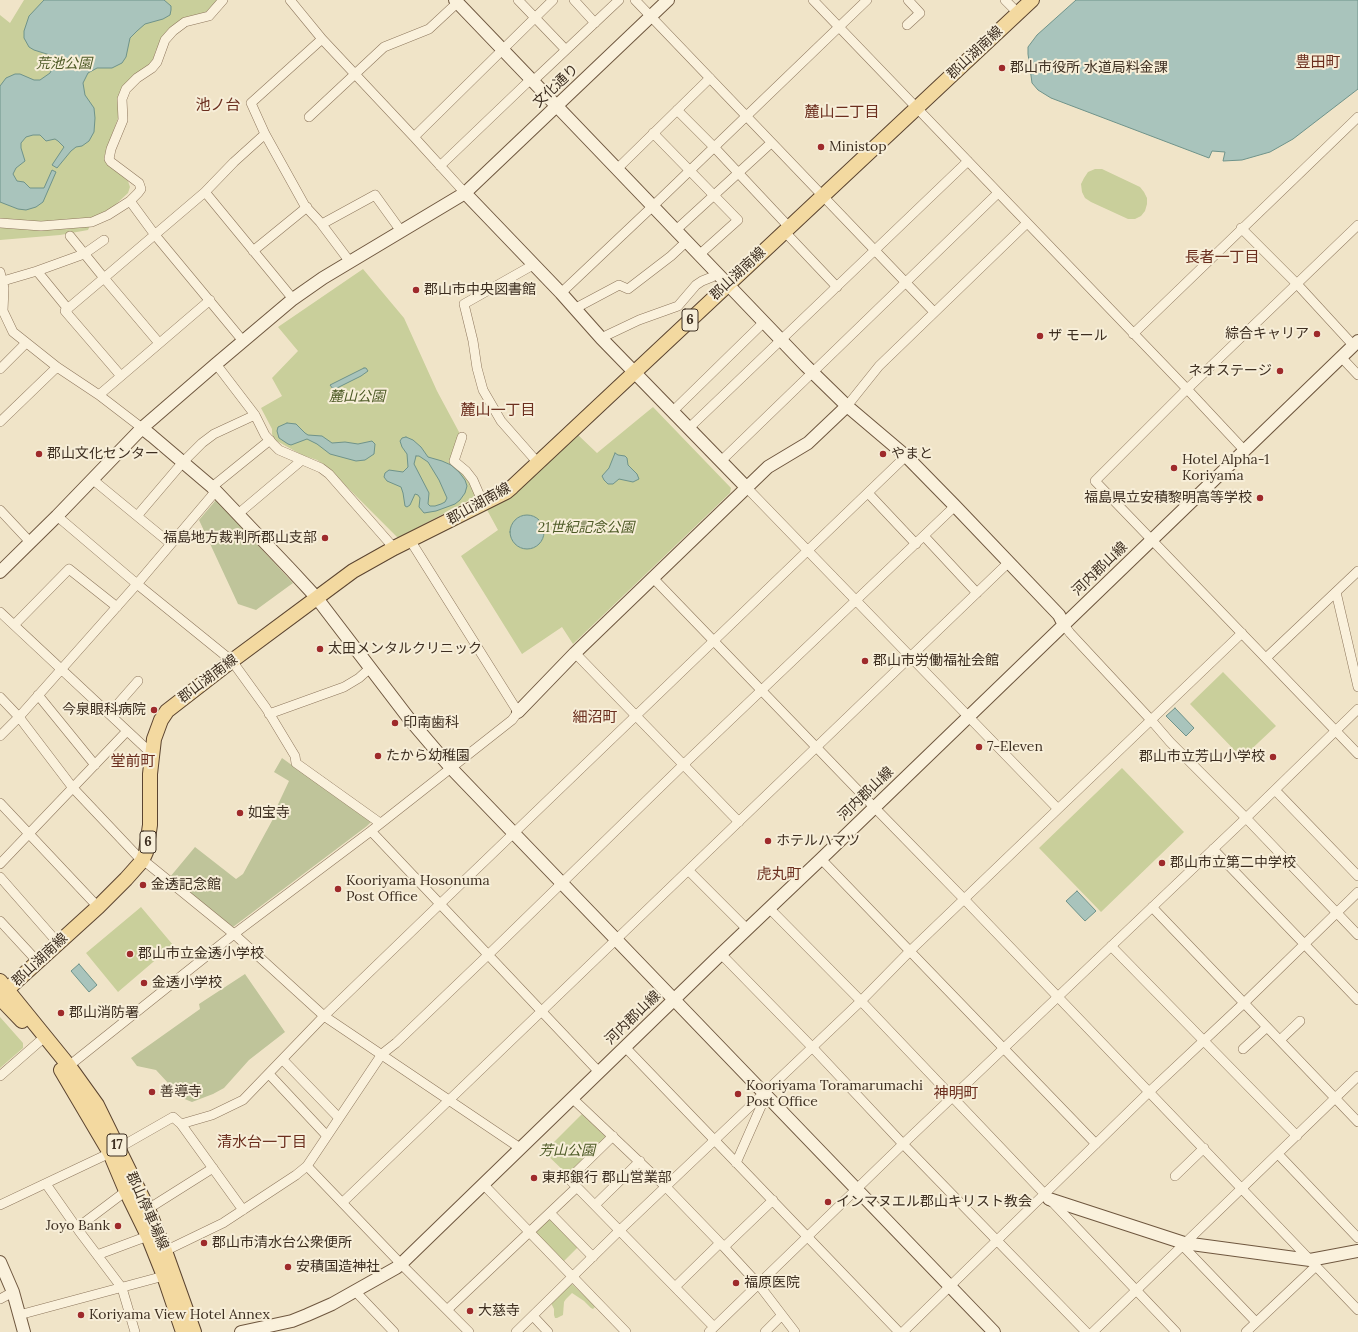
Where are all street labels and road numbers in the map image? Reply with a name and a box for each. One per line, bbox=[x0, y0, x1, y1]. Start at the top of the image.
street label: 郡山湖南線 bbox=[944, 23, 1006, 83]
street label: 文化通り bbox=[530, 61, 582, 111]
street label: 郡山湖南線 bbox=[707, 244, 769, 304]
road number: 6 bbox=[682, 309, 698, 331]
street label: 郡山湖南線 bbox=[444, 480, 514, 528]
street label: 河内郡山線 bbox=[1069, 539, 1131, 599]
street label: 郡山湖南線 bbox=[175, 651, 241, 707]
street label: 河内郡山線 bbox=[835, 764, 897, 824]
road number: 6 bbox=[140, 831, 156, 853]
street label: 郡山湖南線 bbox=[9, 930, 71, 990]
street label: 河内郡山線 bbox=[602, 988, 664, 1048]
road number: 17 bbox=[107, 1134, 127, 1156]
street label: 郡山停車場線 bbox=[122, 1169, 172, 1253]

